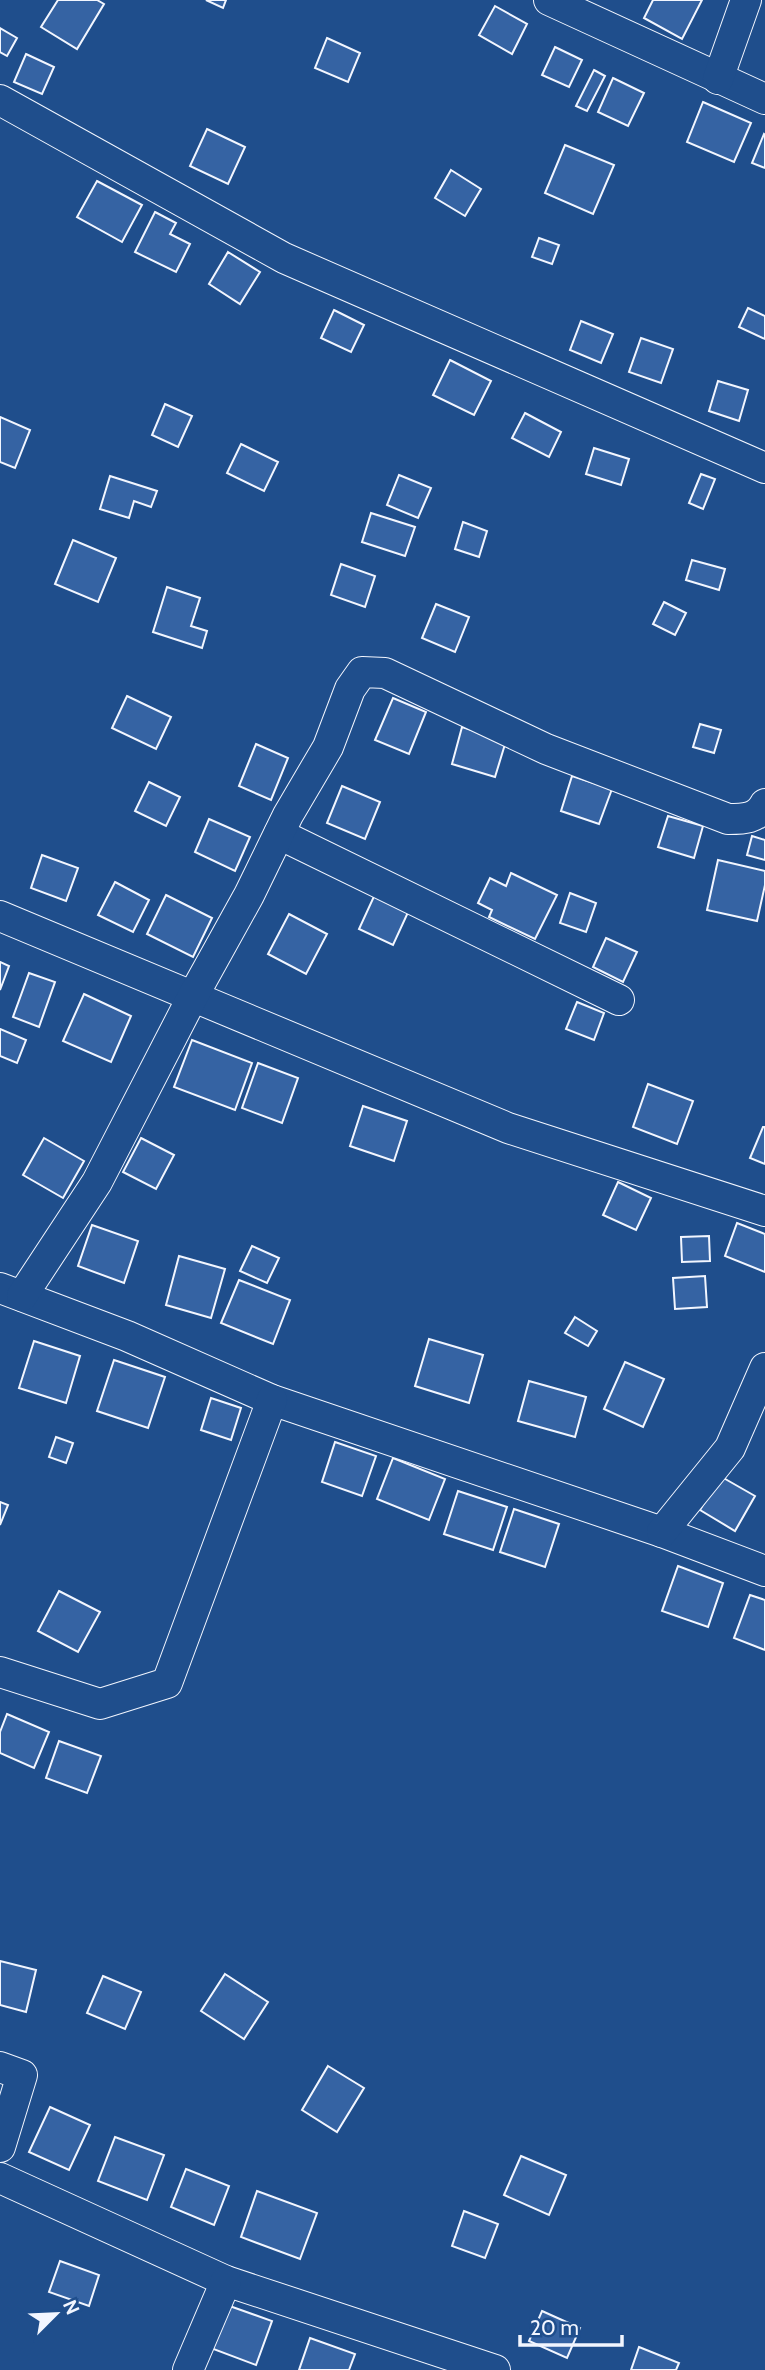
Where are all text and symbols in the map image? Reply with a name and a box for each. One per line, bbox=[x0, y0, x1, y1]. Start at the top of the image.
north arrow bbox=[21, 2279, 91, 2349]
text: N bbox=[58, 2296, 84, 2318]
scale bar bbox=[520, 2304, 622, 2348]
text: 20 m bbox=[530, 2315, 579, 2340]

